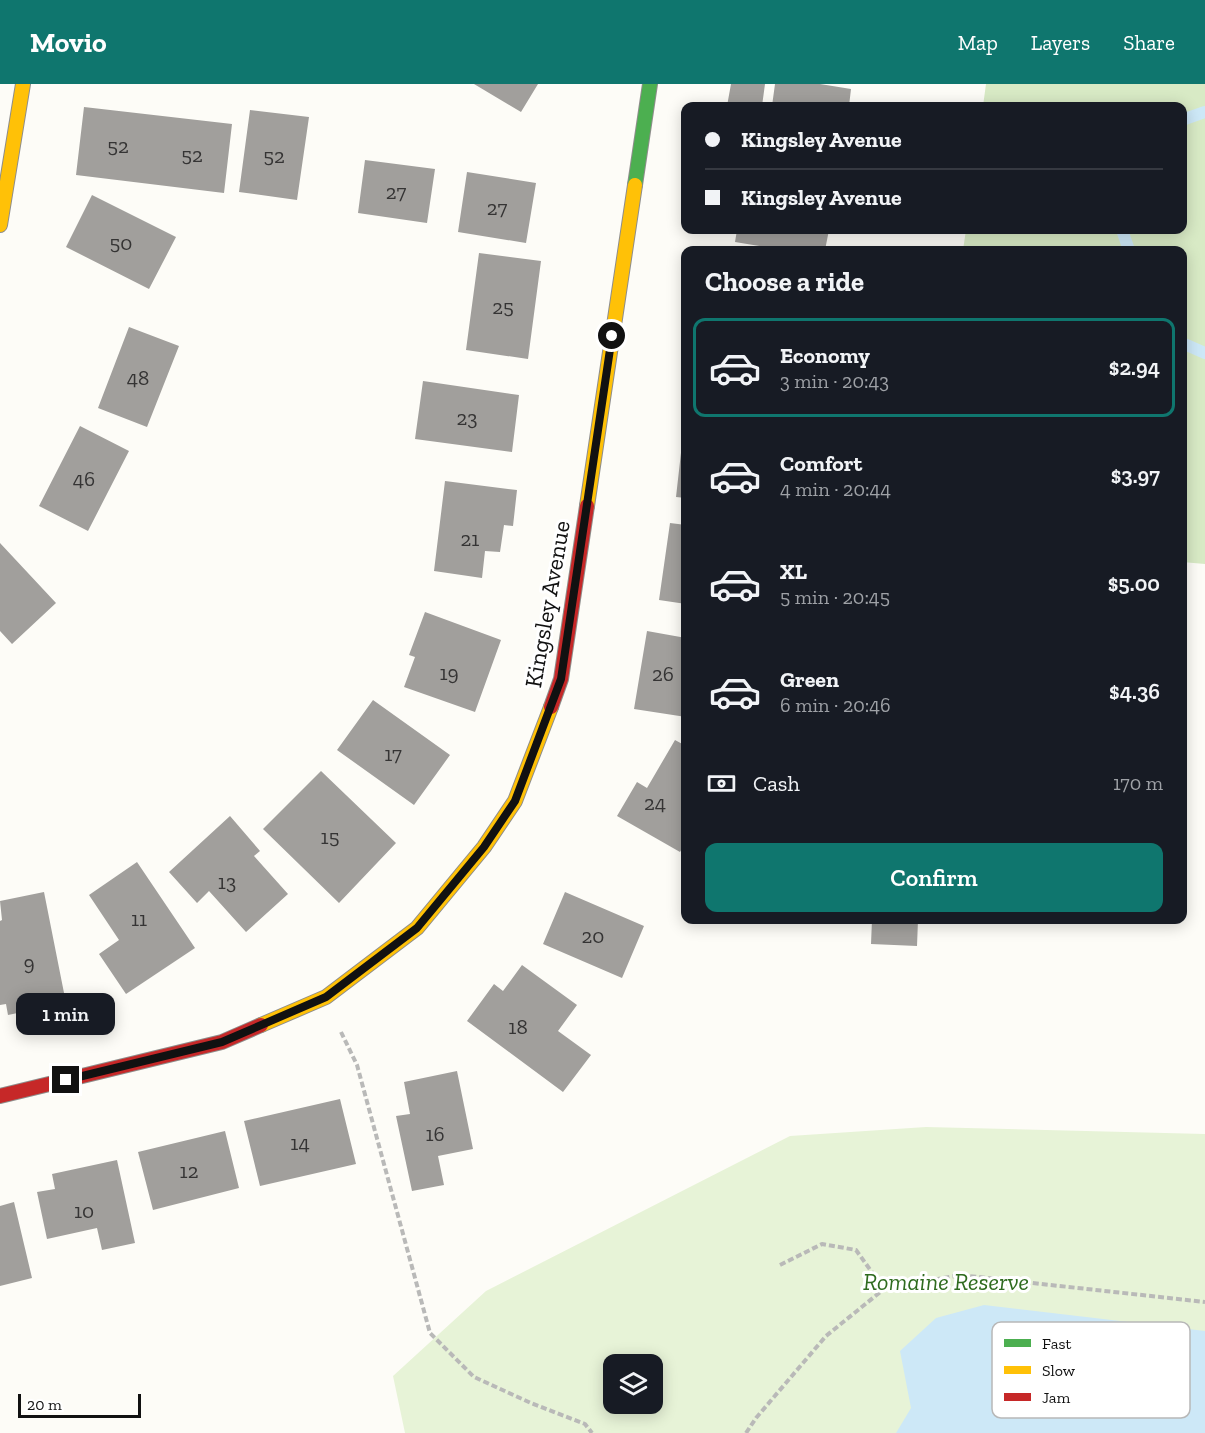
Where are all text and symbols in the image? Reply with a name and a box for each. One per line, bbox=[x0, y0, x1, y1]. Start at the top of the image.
text: Movio bbox=[30, 26, 107, 59]
text: Map bbox=[958, 30, 998, 55]
text: Layers bbox=[1031, 30, 1090, 55]
text: Share bbox=[1123, 30, 1175, 55]
text: Kingsley Avenue bbox=[741, 126, 902, 153]
house number: 52 bbox=[107, 133, 129, 158]
house number: 52 bbox=[181, 142, 203, 167]
house number: 52 bbox=[263, 143, 285, 168]
house number: 27 bbox=[386, 179, 406, 204]
text: Kingsley Avenue bbox=[741, 184, 902, 211]
house number: 27 bbox=[487, 195, 507, 220]
house number: 50 bbox=[110, 230, 132, 255]
text: Choose a ride bbox=[705, 266, 864, 298]
house number: 25 bbox=[492, 294, 514, 319]
route start bbox=[598, 322, 625, 349]
icon: car bbox=[708, 341, 762, 395]
text: Economy bbox=[780, 342, 870, 369]
text: $2.94 bbox=[1109, 354, 1160, 381]
house number: 48 bbox=[127, 365, 149, 390]
text: 3 min · 20:43 bbox=[780, 369, 889, 393]
house number: 23 bbox=[456, 405, 478, 430]
icon: car bbox=[708, 449, 762, 503]
text: Comfort bbox=[780, 450, 862, 477]
text: $3.97 bbox=[1111, 462, 1160, 489]
house number: 46 bbox=[73, 466, 95, 491]
text: 4 min · 20:44 bbox=[780, 477, 891, 501]
street label: Kingsley Avenue bbox=[518, 518, 576, 690]
house number: 21 bbox=[461, 526, 479, 551]
icon: car bbox=[708, 557, 762, 611]
text: XL bbox=[780, 558, 807, 585]
text: $5.00 bbox=[1108, 570, 1160, 597]
text: 5 min · 20:45 bbox=[780, 585, 890, 609]
house number: 19 bbox=[439, 660, 459, 685]
house number: 26 bbox=[652, 661, 674, 686]
icon: car bbox=[708, 665, 762, 719]
text: Green bbox=[780, 666, 839, 693]
text: $4.36 bbox=[1109, 678, 1160, 705]
text: 6 min · 20:46 bbox=[780, 693, 891, 717]
house number: 17 bbox=[384, 741, 402, 766]
icon: cash bbox=[705, 767, 738, 800]
text: Cash bbox=[753, 770, 800, 797]
text: 170 m bbox=[1113, 771, 1163, 795]
house number: 24 bbox=[644, 790, 666, 815]
house number: 15 bbox=[321, 824, 339, 849]
button: Confirm bbox=[705, 843, 1163, 912]
house number: 13 bbox=[218, 869, 236, 894]
house number: 11 bbox=[131, 906, 147, 931]
house number: 20 bbox=[582, 923, 604, 948]
house number: 9 bbox=[23, 950, 35, 975]
callout: 1 min bbox=[16, 993, 116, 1035]
text: 1 min bbox=[42, 1002, 89, 1026]
house number: 18 bbox=[508, 1014, 528, 1039]
route end bbox=[52, 1066, 79, 1093]
house number: 16 bbox=[425, 1121, 445, 1146]
house number: 14 bbox=[290, 1130, 310, 1155]
house number: 12 bbox=[180, 1158, 198, 1183]
house number: 10 bbox=[74, 1198, 94, 1223]
park label: Romaine Reserve bbox=[863, 1267, 1029, 1296]
legend bbox=[992, 1322, 1190, 1418]
text: Fast bbox=[1042, 1334, 1071, 1353]
map controls bbox=[603, 1354, 663, 1414]
button: layers bbox=[603, 1354, 663, 1414]
text: Slow bbox=[1042, 1361, 1076, 1380]
text: Jam bbox=[1042, 1388, 1071, 1407]
scale bar bbox=[18, 1391, 141, 1418]
text: 20 m bbox=[27, 1395, 62, 1414]

